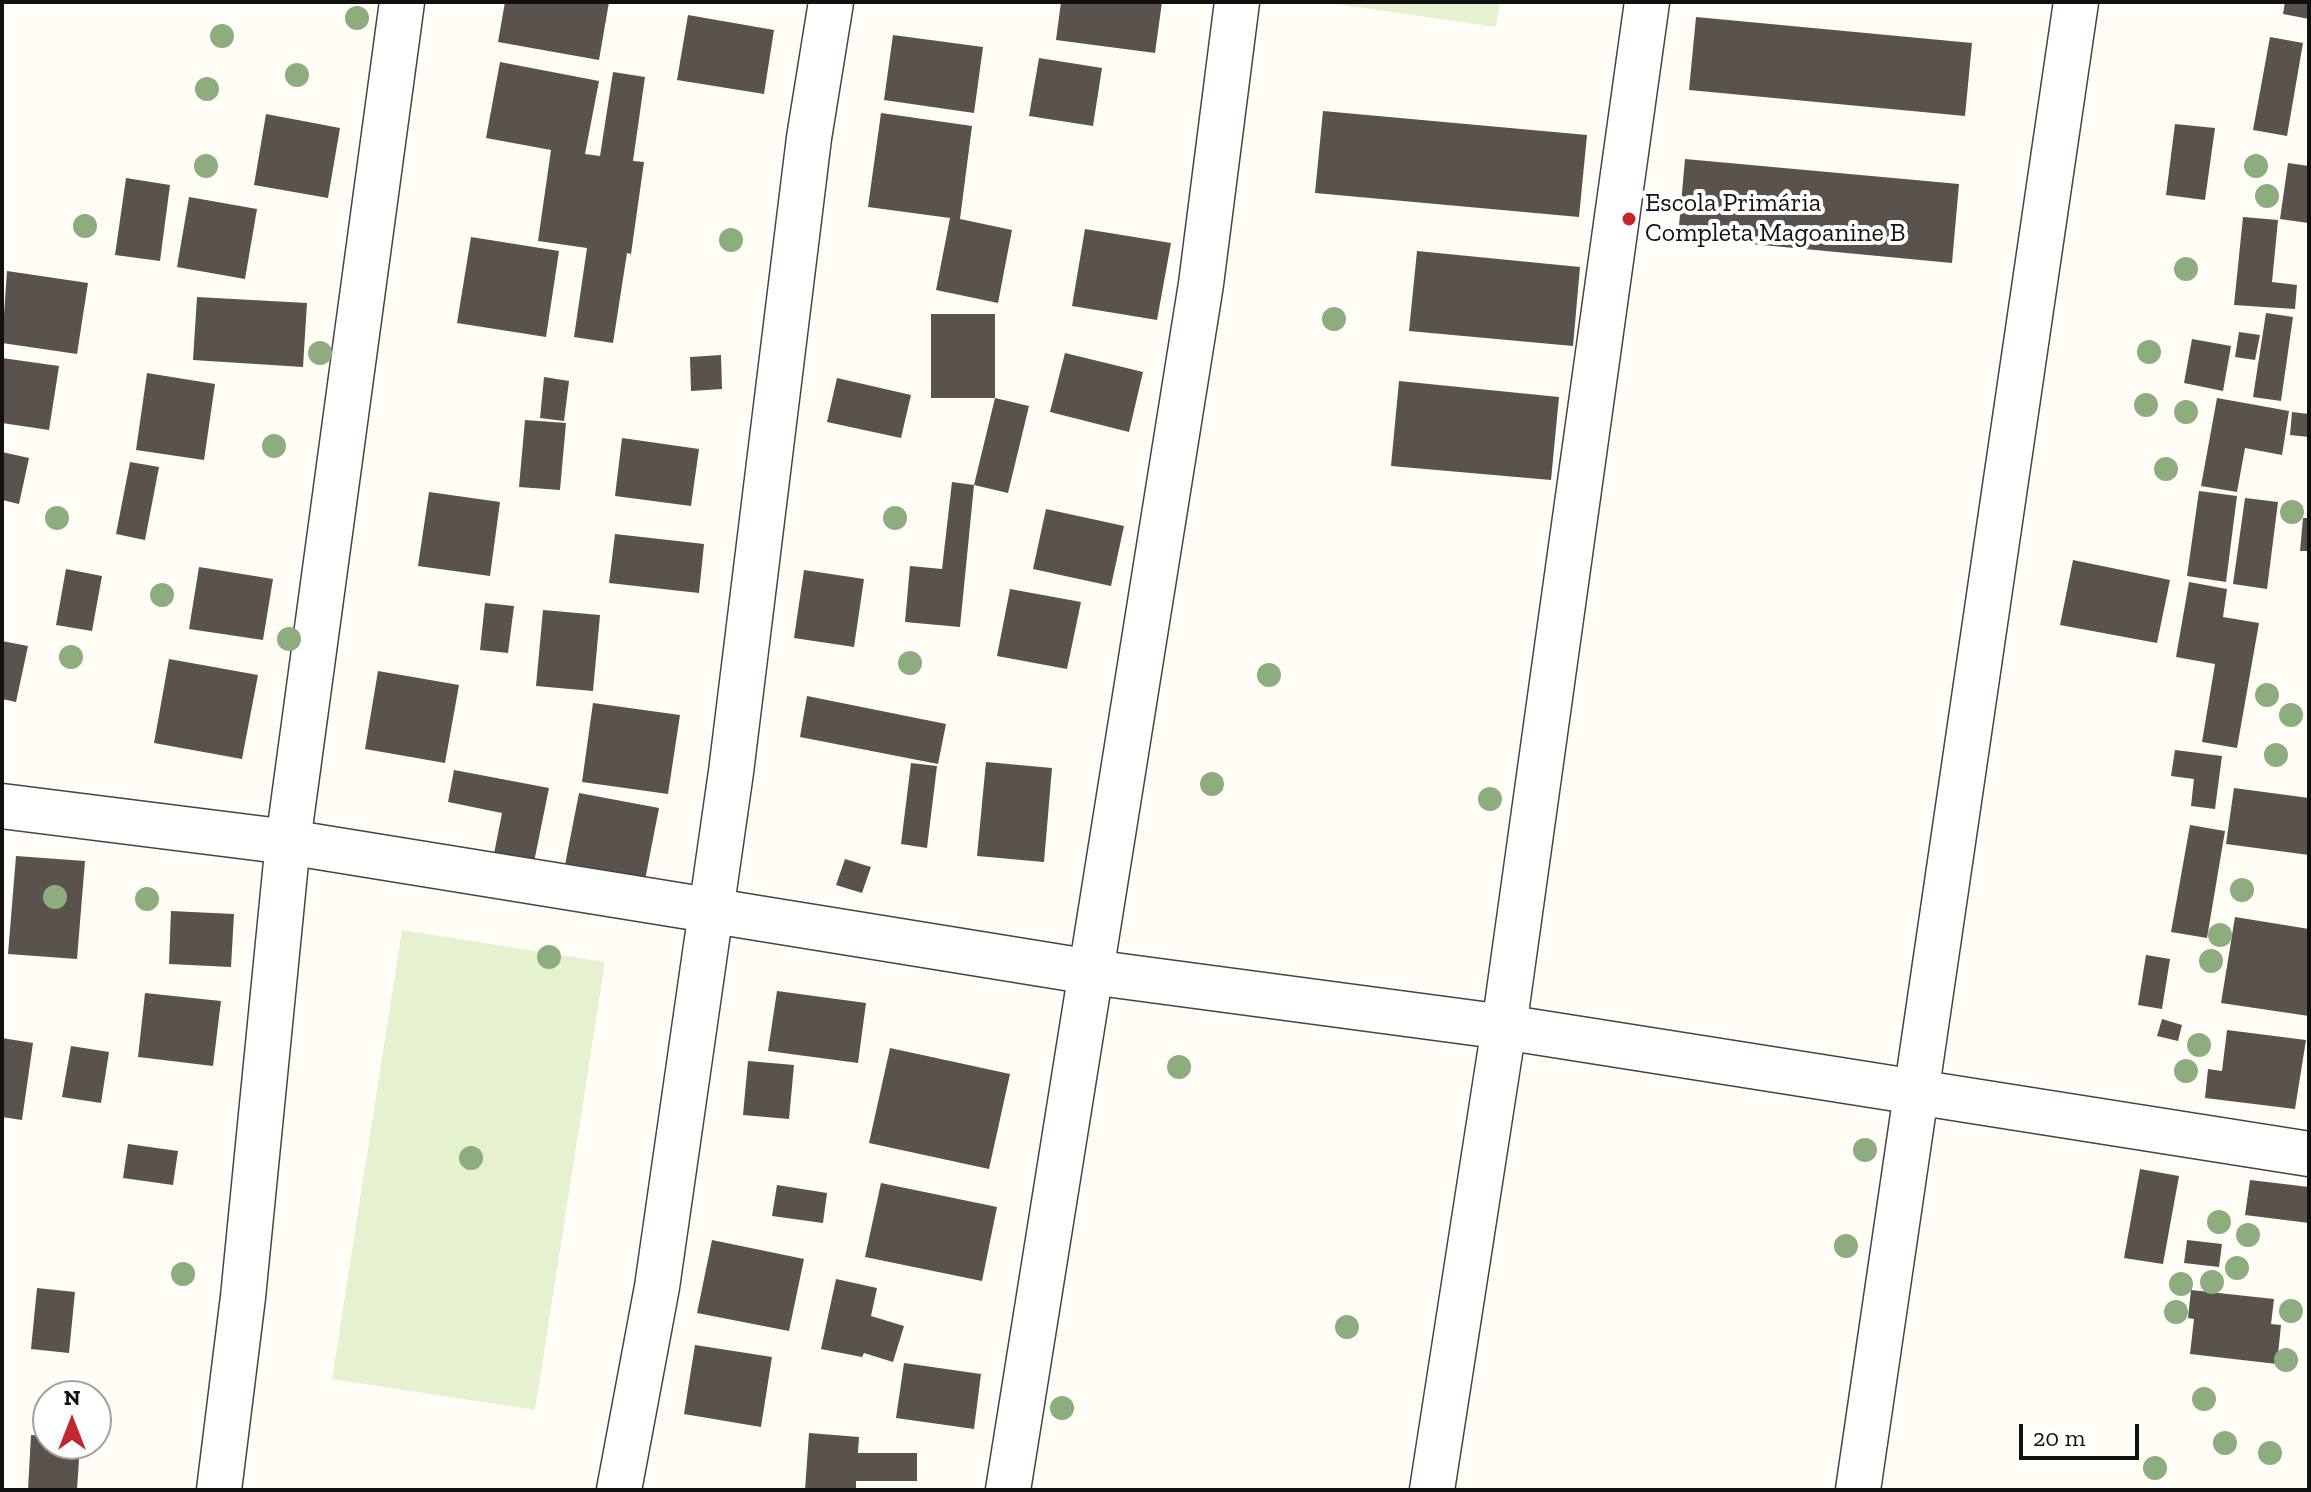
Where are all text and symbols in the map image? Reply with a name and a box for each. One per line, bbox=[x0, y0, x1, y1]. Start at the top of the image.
place label: Escola Primária Completa Magoanine B bbox=[1645, 188, 1905, 250]
marker: Escola Primária Completa Magoanine B bbox=[1620, 210, 1638, 228]
north arrow bbox=[32, 1380, 112, 1460]
text: N bbox=[64, 1384, 80, 1411]
scale bar bbox=[2023, 1408, 2143, 1458]
text: 20 m bbox=[2033, 1423, 2085, 1452]

